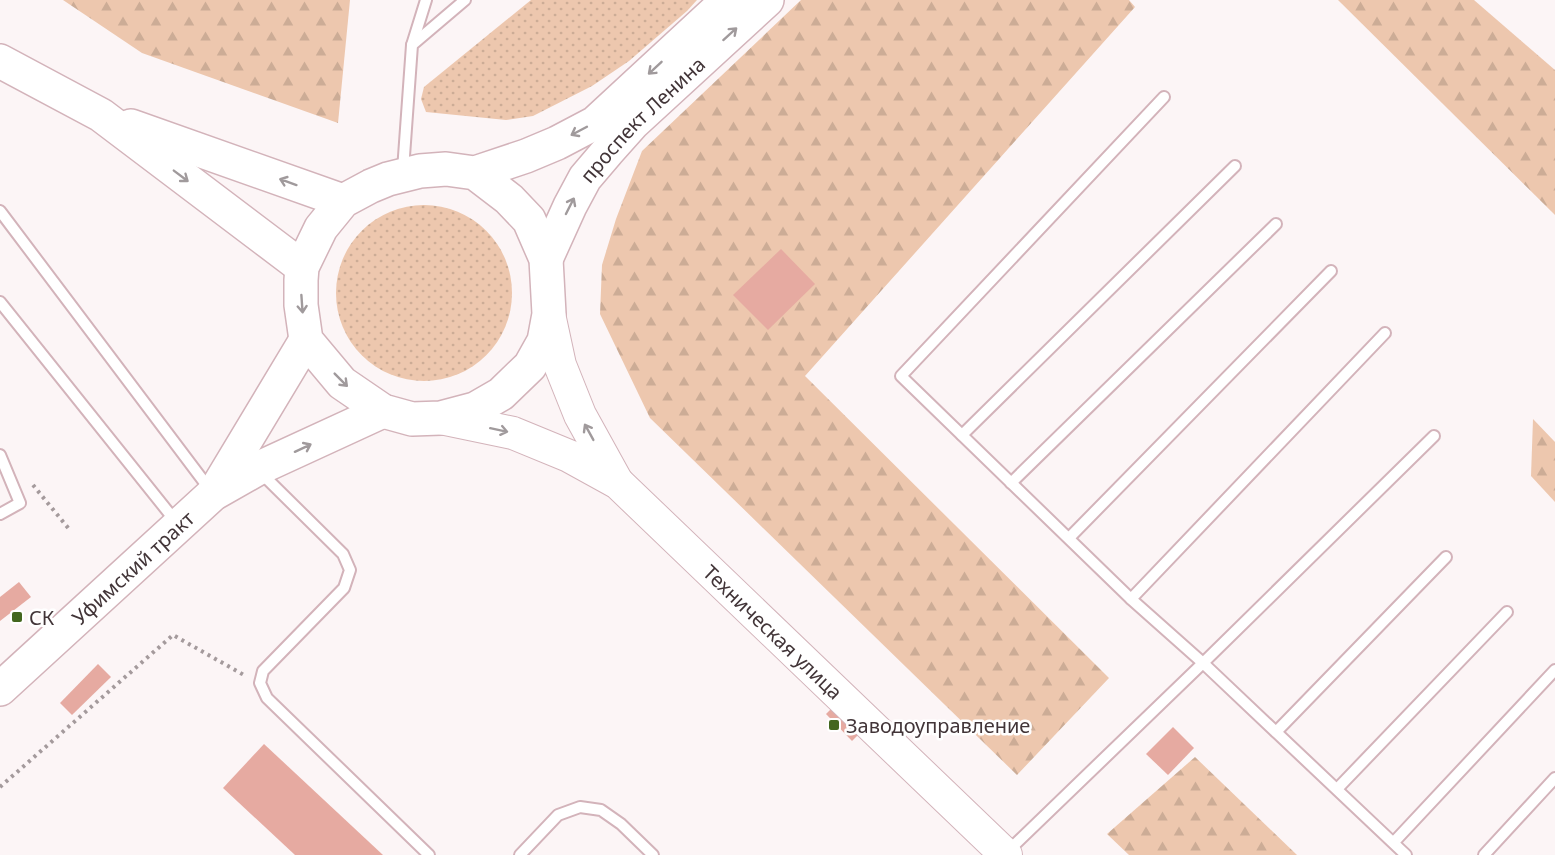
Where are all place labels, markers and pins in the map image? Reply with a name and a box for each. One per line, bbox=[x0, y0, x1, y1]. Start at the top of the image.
place label: СК bbox=[29, 604, 55, 631]
marker: СК bbox=[10, 610, 24, 624]
place label: Заводоуправление bbox=[846, 712, 1030, 739]
marker: Заводоуправление bbox=[827, 718, 841, 732]

